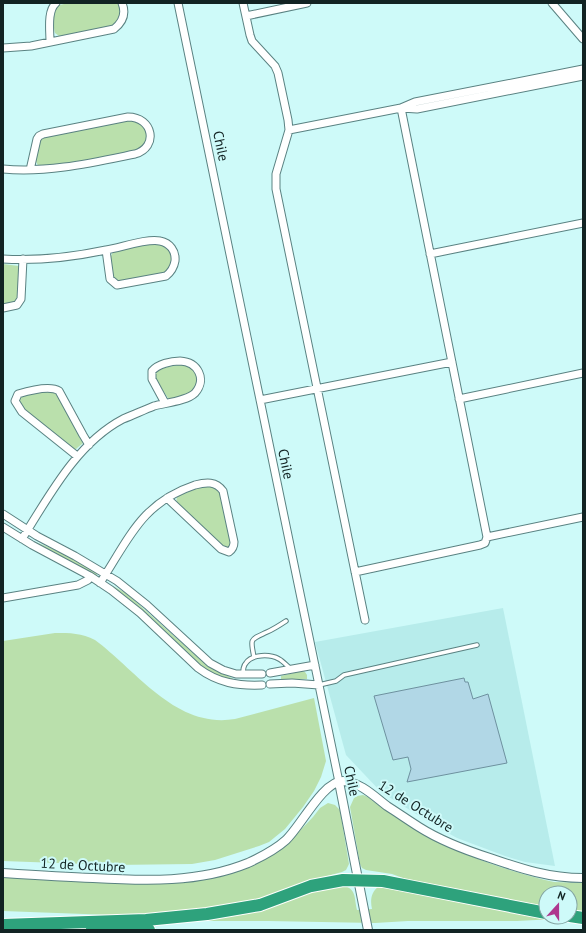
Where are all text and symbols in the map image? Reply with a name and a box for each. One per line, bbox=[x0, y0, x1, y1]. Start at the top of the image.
street label: Chile bbox=[209, 129, 233, 163]
street label: Chile bbox=[274, 447, 298, 481]
street label: Chile bbox=[340, 764, 364, 798]
street label: 12 de Octubre bbox=[375, 776, 457, 836]
street label: 12 de Octubre bbox=[40, 854, 126, 876]
north arrow bbox=[538, 885, 578, 925]
text: N bbox=[556, 888, 567, 903]

